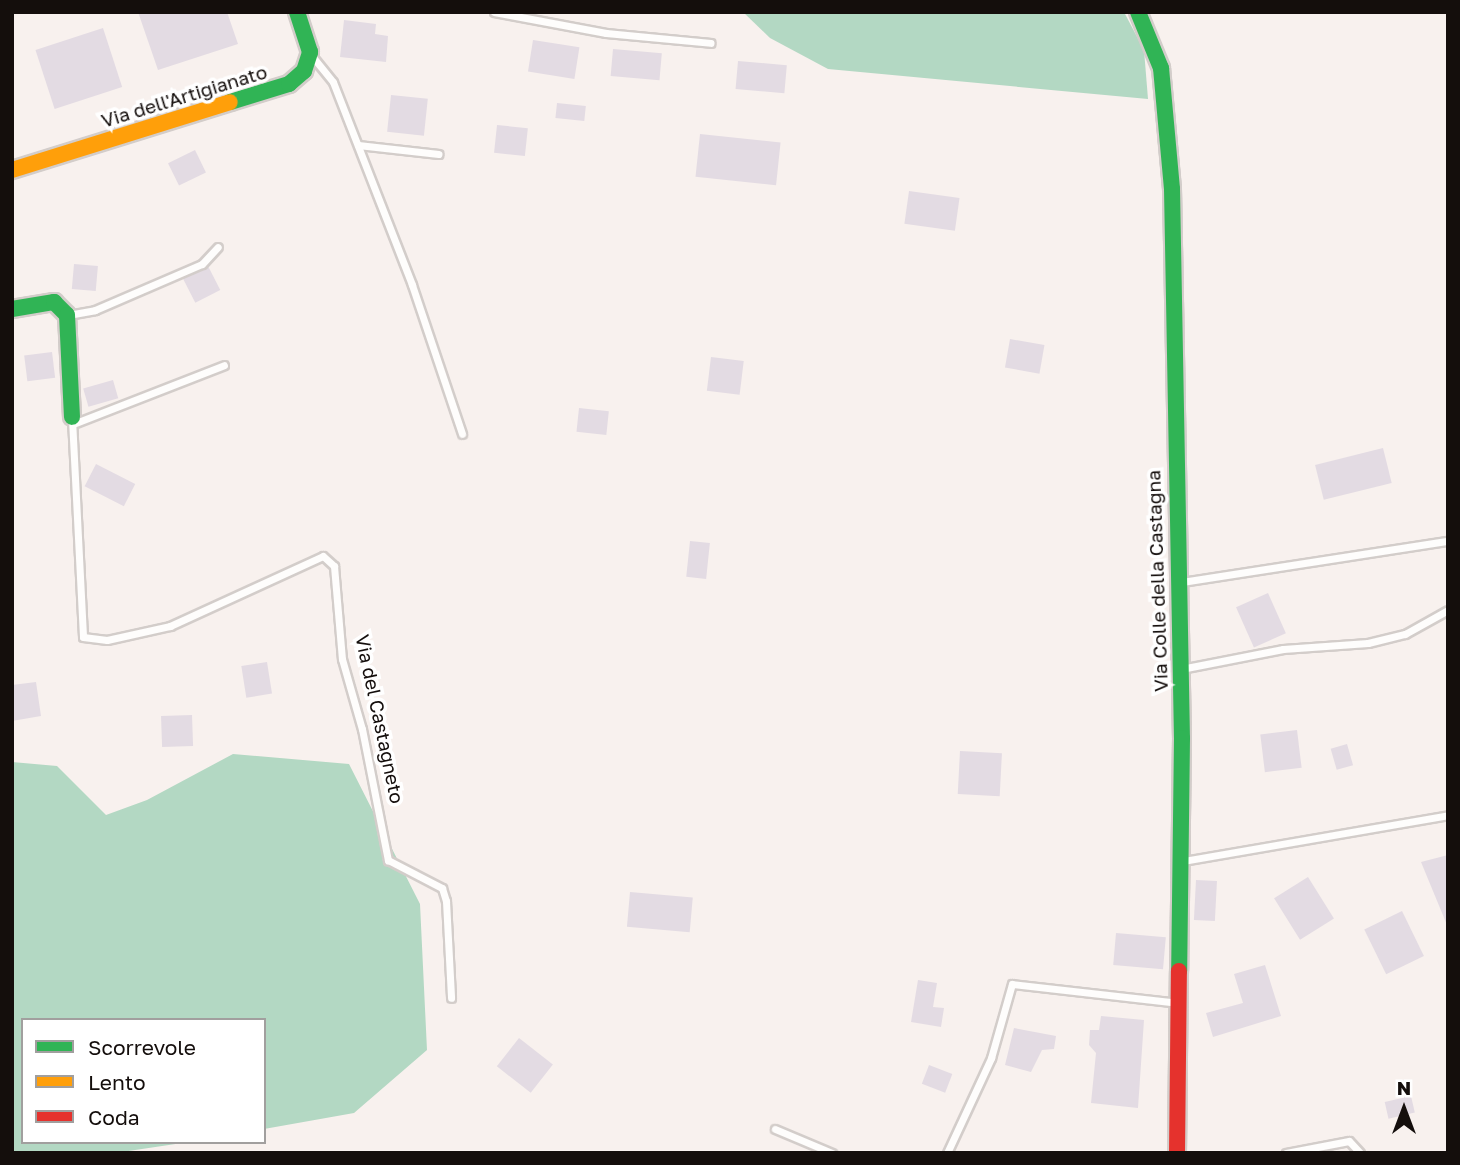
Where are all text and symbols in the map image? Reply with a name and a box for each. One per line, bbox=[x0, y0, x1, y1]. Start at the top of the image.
street label: Via dell'Artigianato bbox=[98, 60, 270, 132]
street label: Via Colle della Castagna bbox=[1142, 470, 1172, 692]
street label: Via del Castagneto bbox=[351, 632, 409, 806]
legend bbox=[21, 1018, 266, 1144]
text: Scorrevole bbox=[88, 1034, 196, 1060]
text: Lento bbox=[88, 1069, 146, 1095]
north arrow bbox=[1369, 1074, 1439, 1144]
text: N bbox=[1397, 1076, 1411, 1099]
text: Coda bbox=[88, 1104, 140, 1130]

